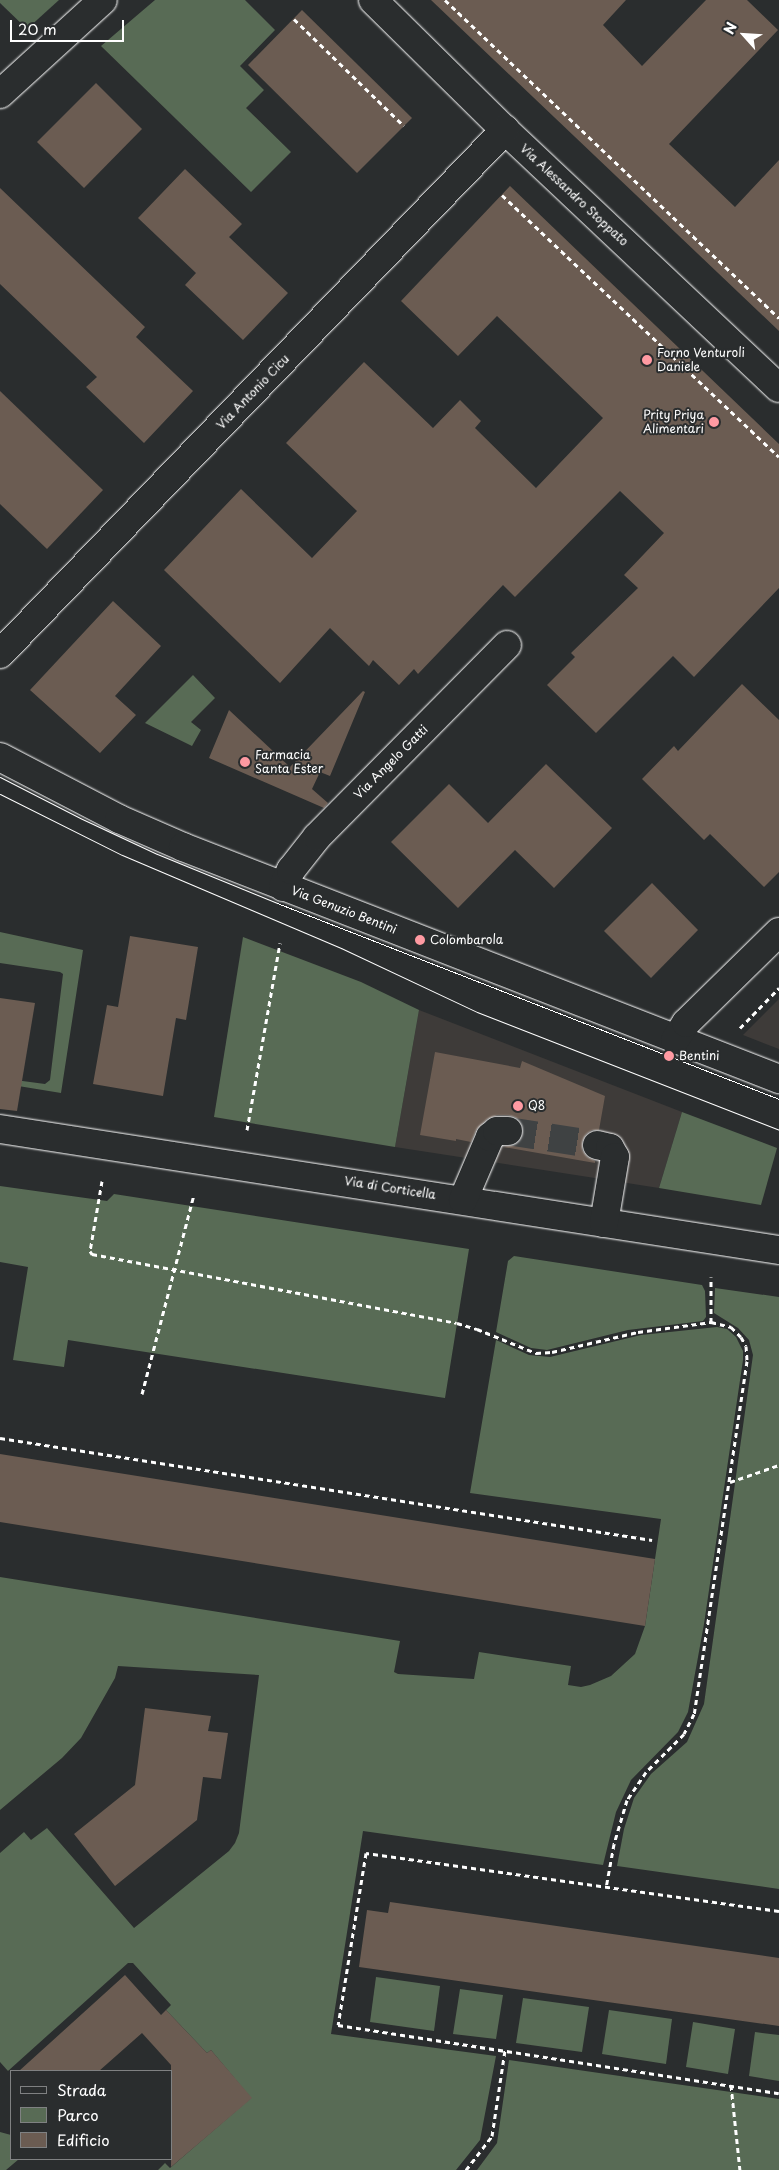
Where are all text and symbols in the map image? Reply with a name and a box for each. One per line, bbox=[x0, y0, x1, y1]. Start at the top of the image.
scale bar bbox=[12, 10, 126, 42]
north arrow bbox=[719, 10, 769, 60]
text: 20 m bbox=[18, 17, 57, 40]
text: N bbox=[718, 19, 742, 38]
street label: Via Alessandro Stoppato bbox=[517, 141, 631, 249]
place label: Forno Venturoli Daniele bbox=[657, 346, 745, 374]
street label: Via Antonio Cicu bbox=[214, 352, 292, 432]
marker: Forno Venturoli Daniele bbox=[641, 354, 653, 366]
place label: Prity Priya Alimentari bbox=[642, 408, 704, 436]
marker: Prity Priya Alimentari bbox=[708, 416, 720, 428]
street label: Via Angelo Gatti bbox=[352, 723, 430, 801]
place label: Farmacia Santa Ester bbox=[255, 748, 323, 776]
marker: Farmacia Santa Ester bbox=[239, 756, 251, 768]
street label: Via Genuzio Bentini bbox=[288, 883, 400, 937]
place label: Colombarola bbox=[430, 933, 503, 947]
marker: Colombarola bbox=[414, 934, 426, 946]
place label: Bentini bbox=[679, 1049, 720, 1063]
marker: Bentini bbox=[663, 1050, 675, 1062]
place label: Q8 bbox=[528, 1099, 545, 1113]
marker: Q8 bbox=[512, 1100, 524, 1112]
street label: Via di Corticella bbox=[343, 1174, 437, 1202]
legend bbox=[10, 2070, 172, 2160]
text: Strada bbox=[57, 2078, 106, 2101]
text: Parco bbox=[57, 2103, 99, 2126]
text: Edificio bbox=[57, 2128, 110, 2151]

